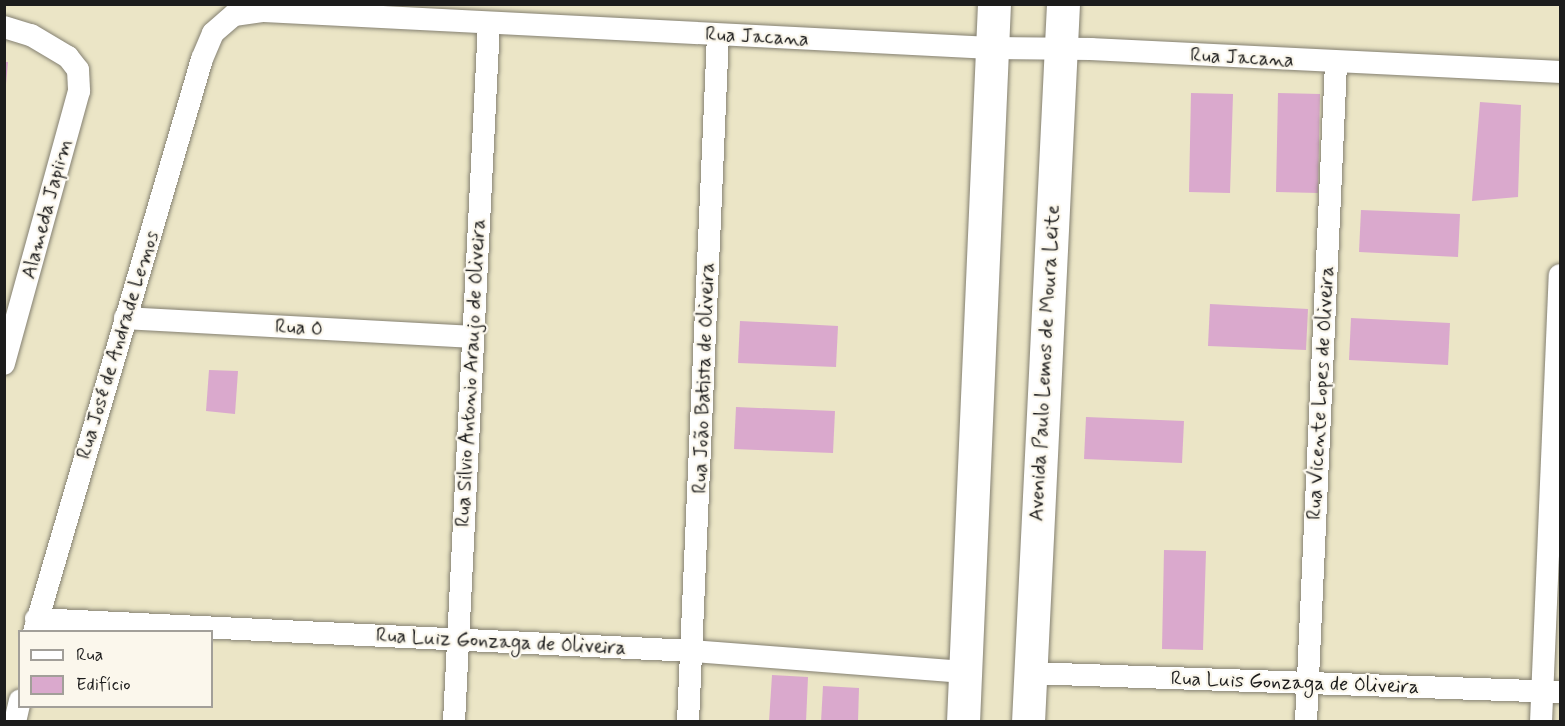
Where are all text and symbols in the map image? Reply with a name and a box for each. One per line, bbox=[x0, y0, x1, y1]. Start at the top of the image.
street label: Rua Jacana bbox=[705, 22, 809, 52]
street label: Rua Jacana bbox=[1190, 43, 1294, 73]
street label: Alameda Japiim bbox=[17, 136, 77, 282]
street label: Avenida Paulo Lemos de Moura Leite bbox=[1025, 206, 1065, 520]
street label: Rua Silvio Antonio Araujo de Oliveira bbox=[451, 218, 491, 528]
street label: Rua José de Andrade Lemos bbox=[72, 229, 164, 461]
street label: Rua João Batista de Oliveira bbox=[688, 260, 720, 496]
street label: Rua Vicente Lopes de Oliveira bbox=[1302, 264, 1340, 522]
street label: Rua O bbox=[274, 315, 324, 341]
street label: Rua Luiz Gonzaga de Oliveira bbox=[376, 624, 626, 660]
legend bbox=[18, 630, 213, 708]
text: Rua bbox=[76, 643, 103, 667]
street label: Rua Luis Gonzaga de Oliveira bbox=[1171, 667, 1419, 699]
text: Edifício bbox=[76, 673, 131, 697]

